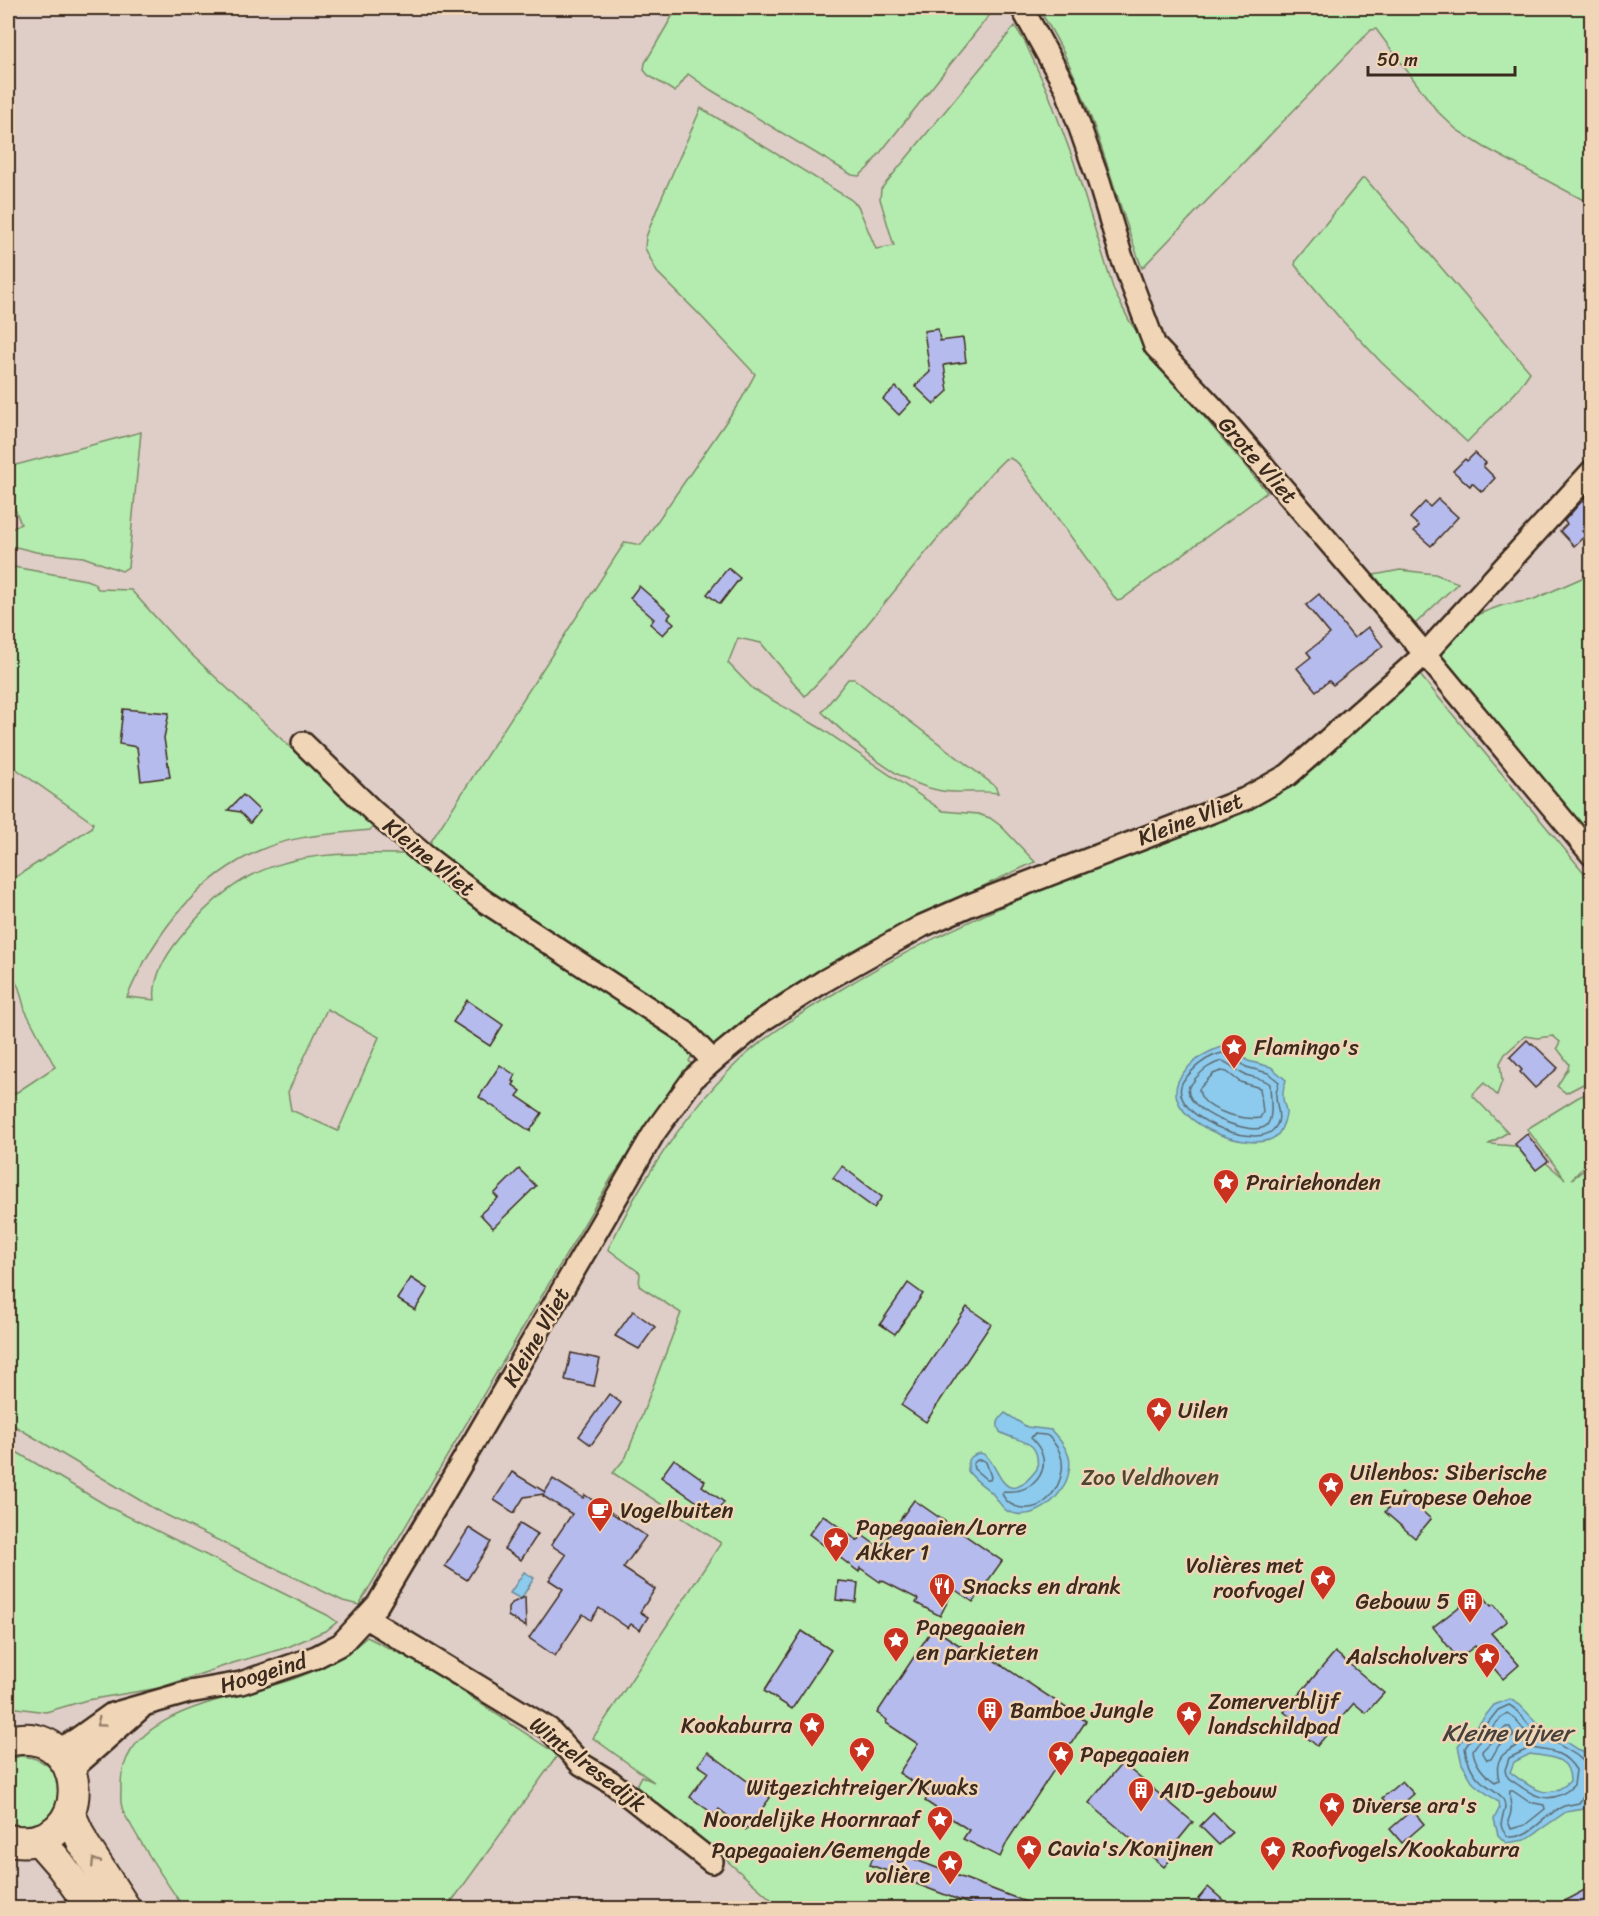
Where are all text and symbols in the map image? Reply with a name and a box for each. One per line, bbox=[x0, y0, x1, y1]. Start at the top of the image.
scale bar bbox=[1368, 39, 1515, 77]
text: 50 m bbox=[1377, 44, 1418, 76]
street label: Grote Vliet bbox=[1208, 407, 1308, 513]
street label: Kleine Vliet bbox=[1132, 781, 1249, 857]
street label: Kleine Vliet bbox=[374, 807, 484, 907]
place label: Flamingo's bbox=[1254, 1028, 1359, 1067]
place icon: Flamingo's bbox=[1219, 1032, 1249, 1070]
place label: Prairiehonden bbox=[1246, 1163, 1381, 1202]
place icon: Prairiehonden bbox=[1211, 1167, 1241, 1205]
street label: Kleine Vliet bbox=[492, 1279, 581, 1394]
place label: Uilen bbox=[1178, 1391, 1228, 1430]
place icon: Uilen bbox=[1144, 1395, 1174, 1433]
place label: Uilenbos: Siberische en Europese Oehoe bbox=[1350, 1453, 1547, 1517]
park label: Zoo Veldhoven bbox=[1081, 1458, 1219, 1497]
place icon: Uilenbos: Siberische en Europese Oehoe bbox=[1316, 1470, 1346, 1508]
place label: Vogelbuiten bbox=[620, 1491, 734, 1530]
cafe icon: Vogelbuiten bbox=[585, 1495, 615, 1533]
place label: Papegaaien/Lorre Akker 1 bbox=[855, 1508, 1027, 1572]
place icon: Papegaaien/Lorre Akker 1 bbox=[821, 1525, 851, 1563]
place label: Volières met roofvogel bbox=[1186, 1546, 1305, 1610]
place icon: Volières met roofvogel bbox=[1308, 1563, 1338, 1601]
place label: Snacks en drank bbox=[962, 1567, 1121, 1606]
restaurant icon: Snacks en drank bbox=[927, 1571, 957, 1609]
place label: Gebouw 5 bbox=[1356, 1582, 1450, 1621]
building icon: Gebouw 5 bbox=[1455, 1586, 1485, 1624]
place label: Papegaaien en parkieten bbox=[916, 1608, 1039, 1672]
place icon: Papegaaien en parkieten bbox=[881, 1625, 911, 1663]
place label: Aalscholvers bbox=[1345, 1637, 1469, 1676]
street label: Hoogeind bbox=[215, 1641, 313, 1705]
place icon: Aalscholvers bbox=[1472, 1641, 1502, 1679]
place label: Zomerverblijf landschildpad bbox=[1208, 1682, 1341, 1746]
place label: Bamboe Jungle bbox=[1010, 1691, 1154, 1730]
building icon: Bamboe Jungle bbox=[975, 1695, 1005, 1733]
place icon: Zomerverblijf landschildpad bbox=[1174, 1699, 1204, 1737]
street label: Wintelresedijk bbox=[521, 1706, 655, 1823]
place label: Kookaburra bbox=[681, 1706, 793, 1745]
place icon: Kookaburra bbox=[797, 1710, 827, 1748]
water label: Kleine vijver bbox=[1442, 1712, 1576, 1754]
one-way arrow bbox=[96, 1716, 107, 1727]
place icon: Witgezichtreiger/Kwaks bbox=[847, 1735, 877, 1773]
place label: Papegaaien bbox=[1080, 1735, 1189, 1774]
place icon: Papegaaien bbox=[1046, 1739, 1076, 1777]
place label: Witgezichtreiger/Kwaks bbox=[746, 1768, 978, 1807]
place label: AID-gebouw bbox=[1159, 1771, 1277, 1810]
building icon: AID-gebouw bbox=[1126, 1775, 1156, 1813]
place label: Diverse ara's bbox=[1352, 1786, 1477, 1825]
place icon: Diverse ara's bbox=[1317, 1790, 1347, 1828]
place label: Noordelijke Hoornraaf bbox=[704, 1800, 922, 1839]
place icon: Noordelijke Hoornraaf bbox=[925, 1804, 955, 1842]
place label: Cavia's/Konijnen bbox=[1048, 1829, 1214, 1868]
place label: Roofvogels/Kookaburra bbox=[1292, 1830, 1520, 1869]
place label: Papegaaien/Gemengde volière bbox=[712, 1831, 930, 1895]
place icon: Cavia's/Konijnen bbox=[1014, 1833, 1044, 1871]
place icon: Roofvogels/Kookaburra bbox=[1258, 1834, 1288, 1872]
place icon: Papegaaien/Gemengde volière bbox=[935, 1848, 965, 1886]
one-way arrow bbox=[91, 1858, 103, 1868]

